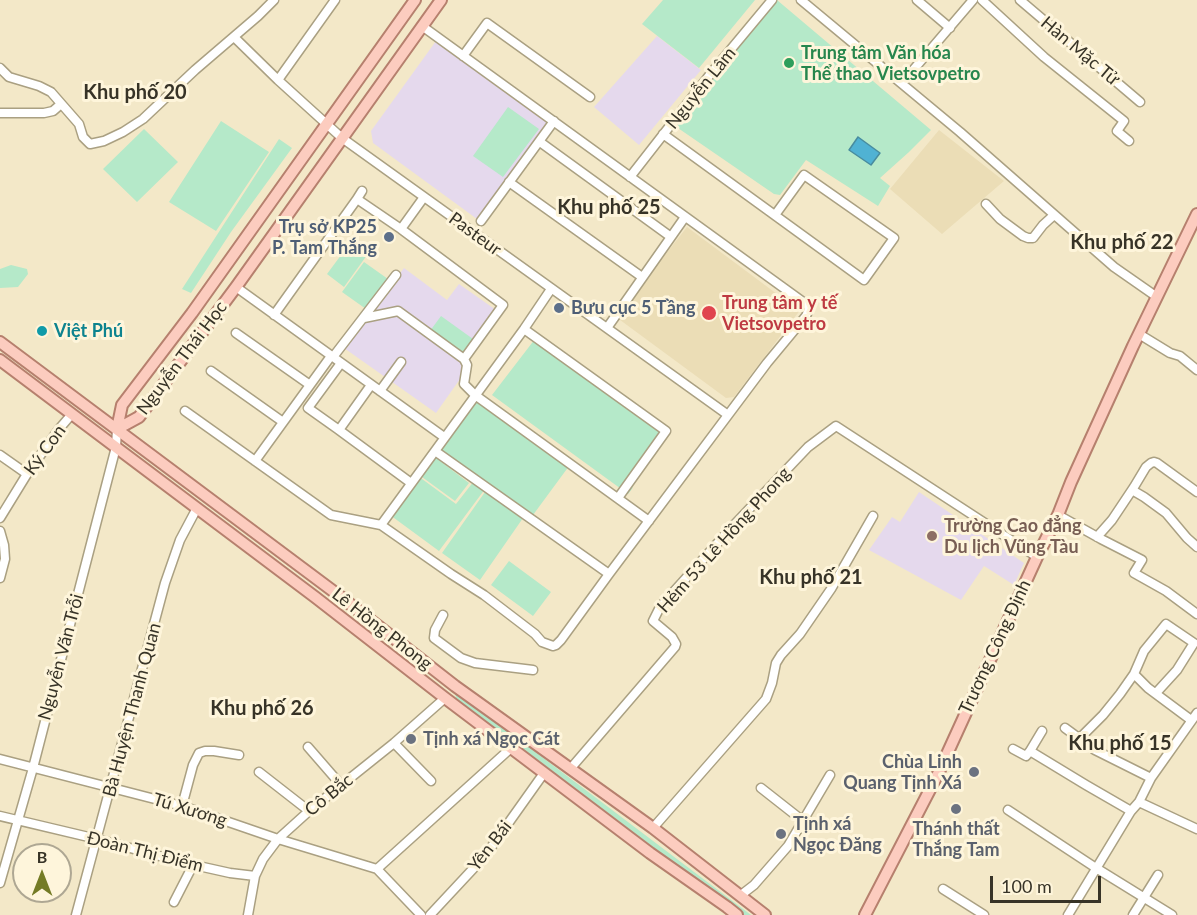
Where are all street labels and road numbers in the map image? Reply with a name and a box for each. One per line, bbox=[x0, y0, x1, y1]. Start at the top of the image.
street label: Hàn Mặc Tử bbox=[1036, 12, 1124, 90]
street label: Nguyễn Lâm bbox=[661, 43, 741, 133]
street label: Pasteur bbox=[444, 208, 506, 260]
street label: Nguyễn Thái Học bbox=[132, 297, 232, 419]
street label: Ký Con bbox=[20, 421, 70, 479]
street label: Hẻm 53 Lê Hồng Phong bbox=[653, 463, 795, 617]
street label: Trương Công Định bbox=[954, 576, 1036, 718]
street label: Lê Hồng Phong bbox=[328, 583, 436, 675]
street label: Nguyễn Văn Trỗi bbox=[34, 591, 88, 723]
street label: Bà Huyện Thanh Quan bbox=[98, 621, 166, 799]
street label: Cô Bắc bbox=[301, 769, 357, 821]
street label: Tú Xương bbox=[150, 789, 230, 831]
street label: Yên Bái bbox=[464, 816, 516, 876]
street label: Đoàn Thị Điểm bbox=[85, 827, 205, 877]

